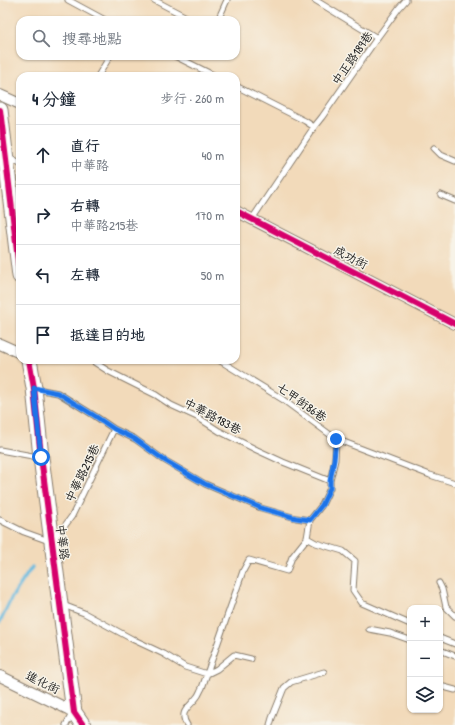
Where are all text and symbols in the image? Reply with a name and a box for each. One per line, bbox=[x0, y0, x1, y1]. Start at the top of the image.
search box bbox=[16, 16, 240, 60]
icon: search bbox=[30, 27, 52, 49]
text: 搜尋地點 bbox=[62, 28, 122, 49]
street label: 中正路189巷 bbox=[327, 28, 377, 88]
text: 4 分鐘 bbox=[32, 87, 76, 110]
text: 步行 · 260 m bbox=[160, 89, 224, 107]
text: 直行 bbox=[70, 135, 100, 156]
icon: ahead bbox=[32, 144, 54, 166]
text: 40 m bbox=[201, 146, 224, 164]
text: 中華路 bbox=[70, 156, 109, 174]
text: 右轉 bbox=[70, 195, 100, 216]
icon: right bbox=[32, 204, 54, 226]
text: 170 m bbox=[195, 206, 224, 224]
text: 中華路215巷 bbox=[70, 216, 138, 234]
street label: 成功街 bbox=[331, 241, 371, 273]
icon: left bbox=[32, 264, 54, 286]
text: 左轉 bbox=[70, 264, 100, 285]
text: 50 m bbox=[201, 266, 224, 284]
icon: arrive bbox=[32, 324, 54, 346]
text: 抵達目的地 bbox=[70, 324, 145, 345]
street label: 七甲街86巷 bbox=[273, 378, 331, 426]
street label: 中華路183巷 bbox=[181, 394, 245, 438]
route end bbox=[327, 430, 345, 448]
street label: 中華路215巷 bbox=[61, 441, 103, 505]
route start bbox=[32, 448, 50, 466]
street label: 中華路 bbox=[52, 523, 74, 561]
map controls bbox=[407, 605, 443, 713]
button: + bbox=[407, 605, 443, 641]
button: − bbox=[407, 641, 443, 677]
street label: 進化街 bbox=[23, 666, 63, 698]
button: layers bbox=[407, 677, 443, 713]

